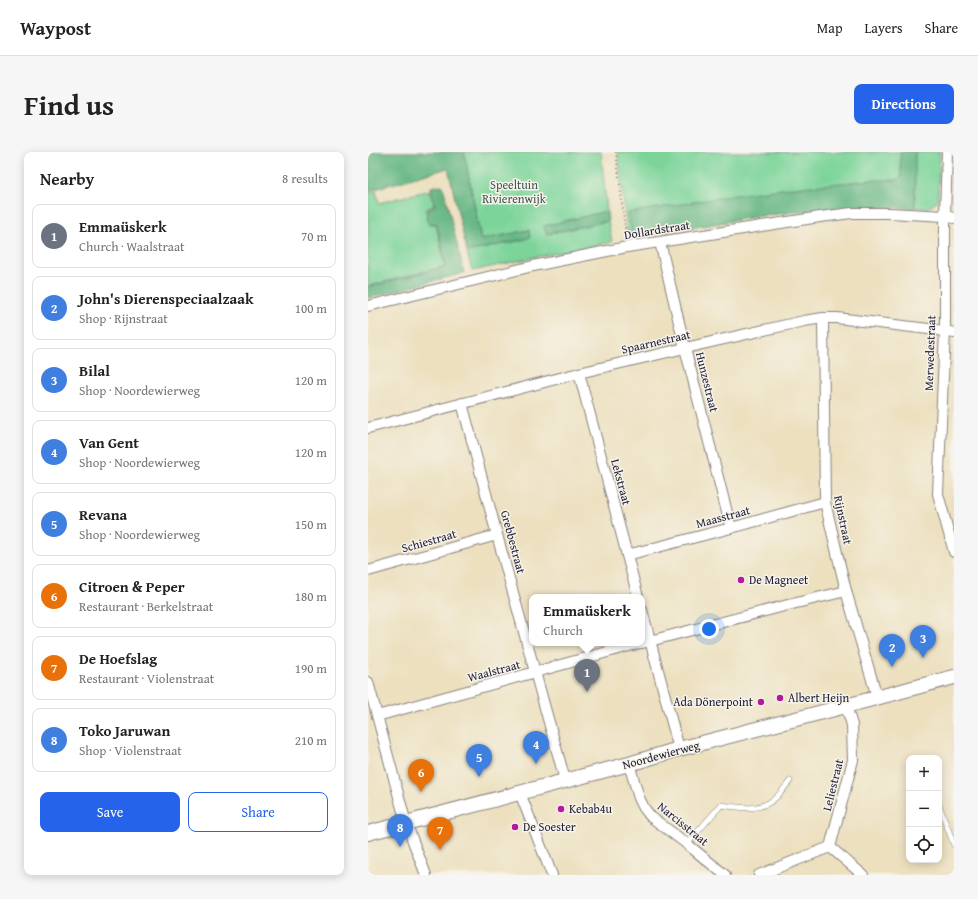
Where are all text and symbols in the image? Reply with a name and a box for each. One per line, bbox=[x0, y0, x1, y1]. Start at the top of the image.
text: Waypost bbox=[20, 14, 91, 42]
text: Map bbox=[817, 18, 843, 38]
text: Layers bbox=[865, 18, 903, 38]
text: Share bbox=[925, 18, 958, 38]
text: Find us bbox=[24, 84, 114, 125]
button: Directions bbox=[854, 84, 954, 124]
text: Nearby bbox=[40, 166, 94, 191]
text: 8 results bbox=[282, 169, 328, 188]
park label: Speeltuin Rivierenwijk bbox=[482, 176, 547, 207]
text: Emmaüskerk bbox=[79, 216, 167, 237]
street label: Dollardstraat bbox=[623, 216, 692, 243]
text: 1 bbox=[51, 227, 57, 246]
text: 70 m bbox=[301, 227, 327, 246]
text: Church · Waalstraat bbox=[79, 237, 185, 256]
text: John's Dierenspeciaalzaak bbox=[79, 288, 254, 309]
text: 2 bbox=[51, 299, 57, 318]
text: 100 m bbox=[295, 299, 327, 318]
text: Shop · Rijnstraat bbox=[79, 309, 168, 328]
street label: Merwedestraat bbox=[920, 314, 939, 391]
street label: Spaarnestraat bbox=[620, 325, 693, 358]
street label: Hunzestraat bbox=[692, 350, 723, 415]
text: Bilal bbox=[79, 360, 110, 381]
text: 3 bbox=[51, 371, 57, 390]
text: 120 m bbox=[295, 371, 327, 390]
text: Shop · Noordewierweg bbox=[79, 381, 200, 400]
text: Van Gent bbox=[79, 432, 139, 453]
text: 4 bbox=[51, 443, 57, 462]
text: 120 m bbox=[295, 443, 327, 462]
text: Shop · Noordewierweg bbox=[79, 453, 200, 472]
street label: Lekstraat bbox=[607, 457, 636, 507]
street label: Rijnstraat bbox=[830, 494, 857, 547]
street label: Maasstraat bbox=[694, 501, 753, 532]
text: Revana bbox=[79, 504, 127, 525]
street label: Grebbestraat bbox=[497, 508, 530, 576]
text: 5 bbox=[51, 515, 57, 534]
text: 150 m bbox=[295, 515, 327, 534]
street label: Schiestraat bbox=[400, 524, 459, 556]
text: Shop · Noordewierweg bbox=[79, 525, 200, 544]
place label: De Magneet bbox=[749, 571, 809, 588]
marker: De Magneet bbox=[736, 575, 746, 585]
text: Citroen & Peper bbox=[79, 576, 185, 597]
text: 6 bbox=[51, 587, 57, 606]
text: 180 m bbox=[295, 587, 327, 606]
popup bbox=[529, 594, 645, 646]
text: Restaurant · Berkelstraat bbox=[79, 597, 213, 616]
text: Emmaüskerk bbox=[543, 600, 631, 621]
your location bbox=[699, 619, 719, 639]
text: Church bbox=[543, 621, 583, 640]
pin: 3 bbox=[910, 625, 936, 658]
pin: 2 bbox=[879, 634, 905, 667]
text: De Hoefslag bbox=[79, 648, 157, 669]
street label: Waalstraat bbox=[466, 655, 523, 686]
text: 7 bbox=[51, 659, 57, 678]
text: 190 m bbox=[295, 659, 327, 678]
pin: 1 bbox=[574, 659, 600, 692]
text: Restaurant · Violenstraat bbox=[79, 669, 214, 688]
place label: Albert Heijn bbox=[788, 689, 849, 706]
place label: Ada Dönerpoint bbox=[673, 693, 754, 710]
marker: Albert Heijn bbox=[775, 693, 785, 703]
marker: Ada Dönerpoint bbox=[756, 697, 766, 707]
text: Toko Jaruwan bbox=[79, 720, 170, 741]
text: 8 bbox=[51, 731, 57, 750]
text: 210 m bbox=[295, 731, 327, 750]
pin: 4 bbox=[523, 731, 549, 764]
street label: Noordewierweg bbox=[620, 736, 701, 773]
text: Shop · Violenstraat bbox=[79, 741, 182, 760]
pin: 5 bbox=[466, 744, 492, 777]
map controls bbox=[906, 755, 942, 863]
button: + bbox=[906, 755, 942, 791]
street label: Leliestraat bbox=[818, 756, 847, 813]
pin: 6 bbox=[408, 759, 434, 792]
button: − bbox=[906, 791, 942, 827]
button: Save bbox=[40, 792, 180, 832]
button: Share bbox=[188, 792, 328, 832]
street label: Narcisstraat bbox=[654, 798, 713, 850]
place label: Kebab4u bbox=[569, 800, 613, 817]
marker: Kebab4u bbox=[556, 804, 566, 814]
pin: 8 bbox=[387, 814, 413, 847]
pin: 7 bbox=[427, 817, 453, 850]
place label: De Soester bbox=[523, 818, 576, 835]
marker: De Soester bbox=[510, 822, 520, 832]
button: locate bbox=[906, 827, 942, 863]

